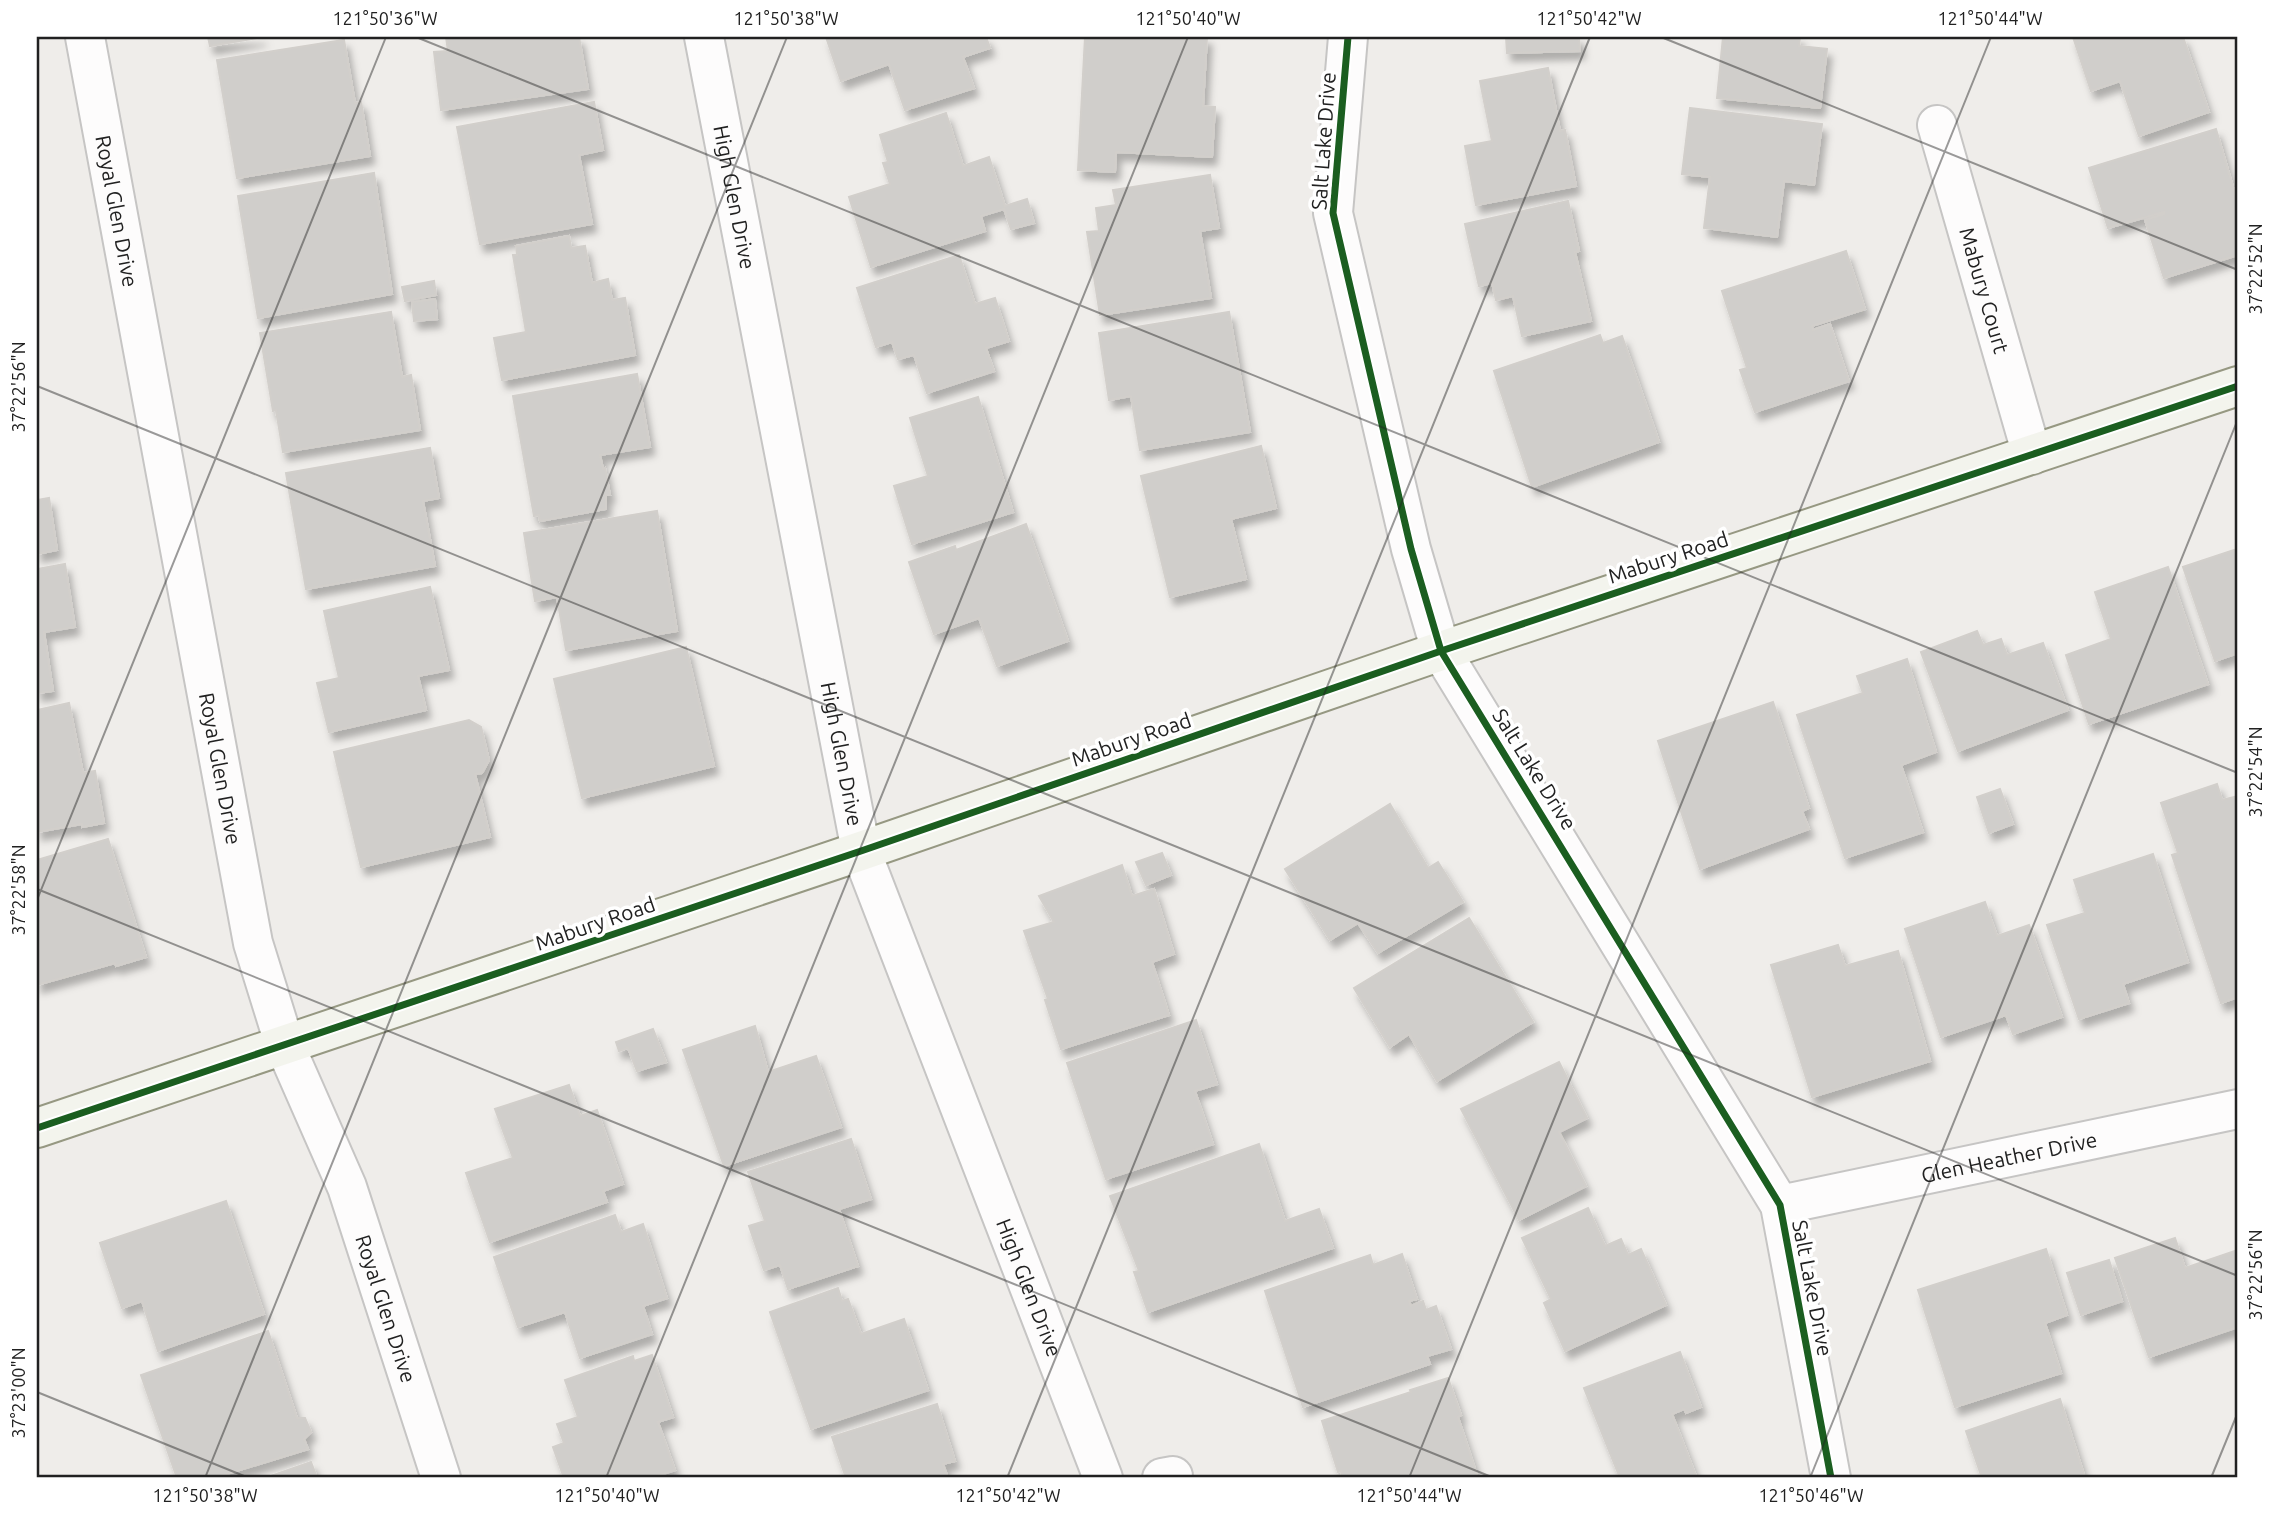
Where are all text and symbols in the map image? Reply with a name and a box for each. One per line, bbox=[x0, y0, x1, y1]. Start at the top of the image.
text: 121°50'36"W bbox=[332, 8, 438, 28]
text: 121°50'38"W bbox=[733, 8, 839, 28]
text: 121°50'40"W bbox=[1135, 8, 1241, 28]
text: 121°50'42"W bbox=[1536, 8, 1642, 28]
text: 121°50'44"W bbox=[1937, 8, 2043, 28]
street label: Salt Lake Drive bbox=[1306, 71, 1340, 211]
street label: High Glen Drive bbox=[709, 123, 760, 271]
street label: Royal Glen Drive bbox=[91, 133, 143, 289]
text: 37°22'52"N bbox=[2245, 223, 2265, 315]
street label: Mabury Court bbox=[1955, 224, 2014, 356]
text: 37°22'56"N bbox=[8, 341, 28, 433]
street label: Mabury Road bbox=[1605, 526, 1731, 588]
street label: High Glen Drive bbox=[817, 680, 868, 828]
street label: Royal Glen Drive bbox=[195, 691, 246, 846]
street label: Salt Lake Drive bbox=[1488, 704, 1582, 834]
street label: Mabury Road bbox=[1068, 707, 1194, 771]
text: 37°22'54"N bbox=[2245, 726, 2265, 818]
text: 37°22'58"N bbox=[8, 844, 28, 936]
street label: Mabury Road bbox=[532, 891, 658, 955]
street label: Glen Heather Drive bbox=[1919, 1127, 2099, 1187]
street label: High Glen Drive bbox=[992, 1215, 1067, 1360]
street label: Salt Lake Drive bbox=[1788, 1218, 1838, 1358]
text: 37°22'56"N bbox=[2245, 1229, 2265, 1321]
street label: Royal Glen Drive bbox=[351, 1231, 421, 1385]
text: 37°23'00"N bbox=[8, 1347, 28, 1439]
text: 121°50'38"W bbox=[152, 1485, 258, 1505]
text: 121°50'40"W bbox=[554, 1485, 660, 1505]
text: 121°50'42"W bbox=[955, 1485, 1061, 1505]
text: 121°50'44"W bbox=[1356, 1485, 1462, 1505]
text: 121°50'46"W bbox=[1758, 1485, 1864, 1505]

